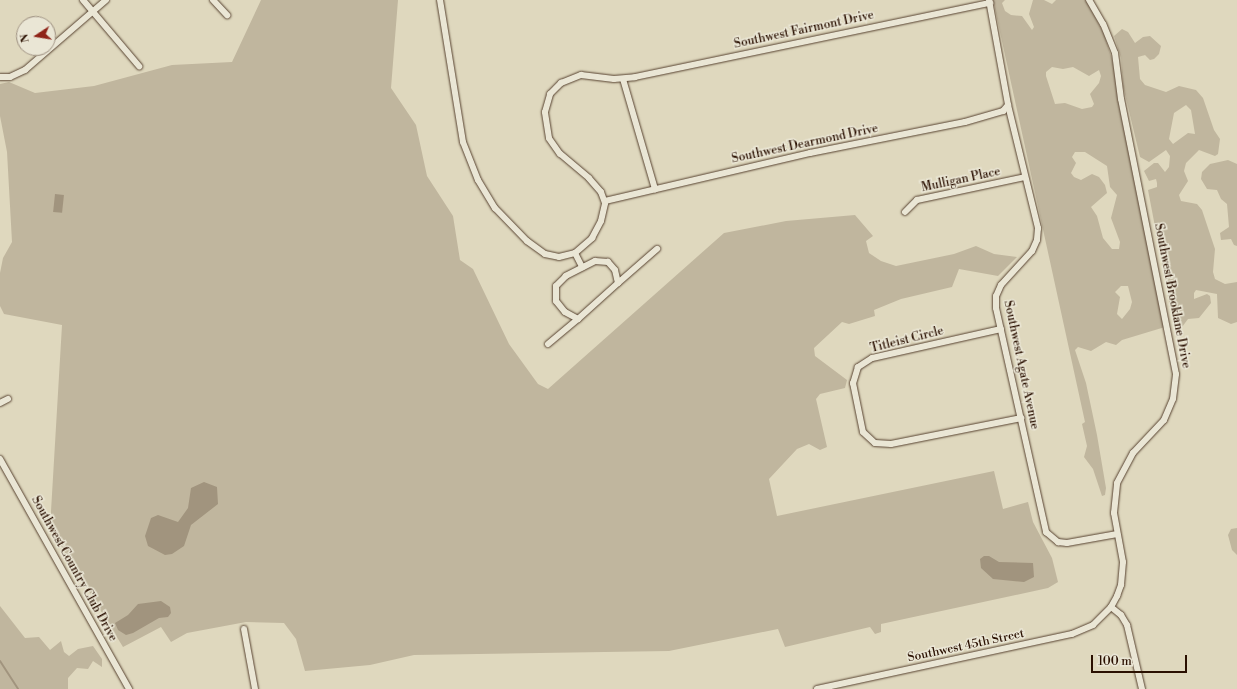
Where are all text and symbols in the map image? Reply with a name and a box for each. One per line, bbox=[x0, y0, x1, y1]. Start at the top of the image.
street label: Southwest Fairmont Drive bbox=[733, 8, 875, 52]
north arrow bbox=[16, 16, 56, 56]
text: N bbox=[17, 33, 33, 44]
street label: Southwest Dearmond Drive bbox=[730, 121, 880, 167]
street label: Mulligan Place bbox=[920, 165, 1002, 195]
street label: Southwest Brooklane Drive bbox=[1151, 222, 1193, 370]
street label: Southwest Agate Avenue bbox=[1000, 299, 1042, 431]
street label: Titleist Circle bbox=[869, 324, 945, 356]
street label: Southwest Country Club Drive bbox=[28, 494, 120, 644]
street label: Southwest 45th Street bbox=[906, 627, 1026, 665]
scale bar bbox=[1093, 647, 1189, 673]
text: 100 m bbox=[1098, 654, 1132, 669]

